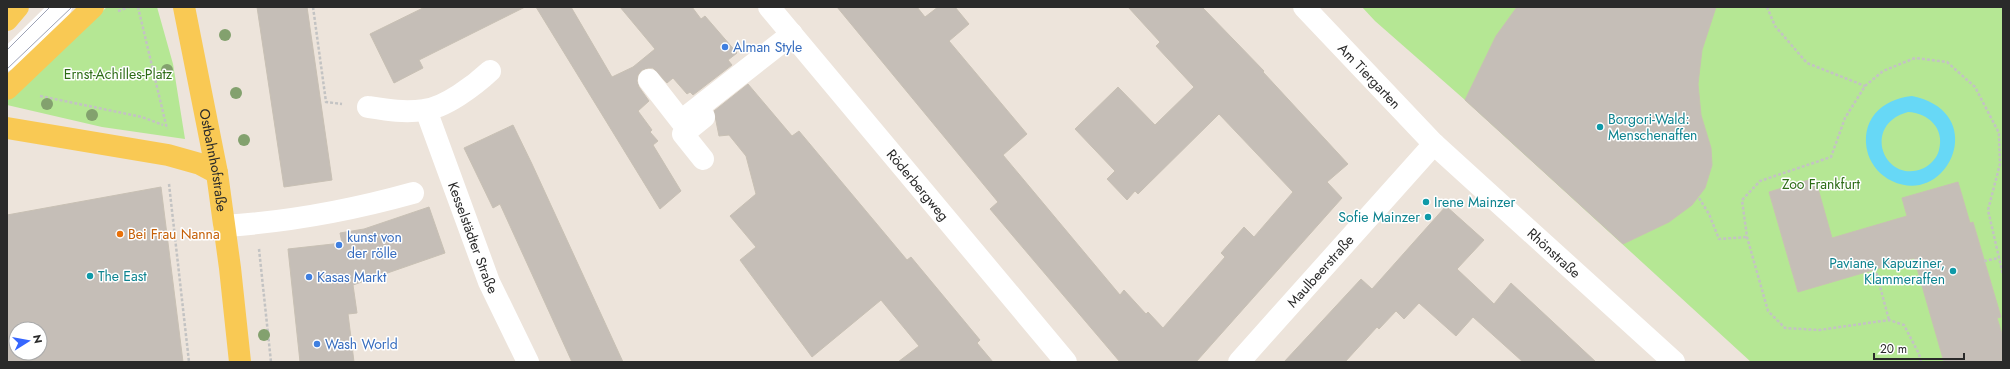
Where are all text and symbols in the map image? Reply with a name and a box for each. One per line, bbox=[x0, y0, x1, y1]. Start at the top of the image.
place label: Alman Style bbox=[733, 37, 802, 57]
street label: Am Tiergarten bbox=[1333, 39, 1405, 113]
marker: Alman Style bbox=[720, 42, 730, 52]
park label: Ernst-Achilles-Platz bbox=[64, 64, 173, 84]
street label: Ostbahnhofstraße bbox=[194, 107, 232, 213]
place label: Borgori-Wald: Menschenaffen bbox=[1608, 109, 1697, 145]
marker: Borgori-Wald: Menschenaffen bbox=[1595, 122, 1605, 132]
street label: Röderbergweg bbox=[882, 145, 954, 225]
park label: Zoo Frankfurt bbox=[1782, 174, 1861, 194]
street label: Kesselstädter Straße bbox=[443, 179, 503, 297]
place label: Irene Mainzer bbox=[1434, 192, 1515, 212]
marker: Irene Mainzer bbox=[1421, 197, 1431, 207]
place label: Sofie Mainzer bbox=[1338, 207, 1420, 227]
marker: Sofie Mainzer bbox=[1423, 212, 1433, 222]
street label: Rhönstraße bbox=[1523, 223, 1585, 283]
place label: Bei Frau Nanna bbox=[128, 224, 220, 244]
place label: kunst von der rölle bbox=[347, 227, 402, 263]
marker: Bei Frau Nanna bbox=[115, 229, 125, 239]
street label: Maulbeerstraße bbox=[1282, 230, 1358, 312]
marker: kunst von der rölle bbox=[334, 240, 344, 250]
place label: Paviane, Kapuziner, Klammeraffen bbox=[1829, 253, 1945, 289]
place label: The East bbox=[98, 266, 147, 286]
marker: Paviane, Kapuziner, Klammeraffen bbox=[1948, 266, 1958, 276]
place label: Kasas Markt bbox=[317, 267, 387, 287]
marker: The East bbox=[85, 271, 95, 281]
marker: Kasas Markt bbox=[304, 272, 314, 282]
north arrow bbox=[8, 321, 48, 361]
text: N bbox=[29, 333, 47, 345]
place label: Wash World bbox=[325, 334, 398, 354]
scale bar bbox=[1874, 335, 1964, 361]
marker: Wash World bbox=[312, 339, 322, 349]
text: 20 m bbox=[1880, 340, 1907, 358]

